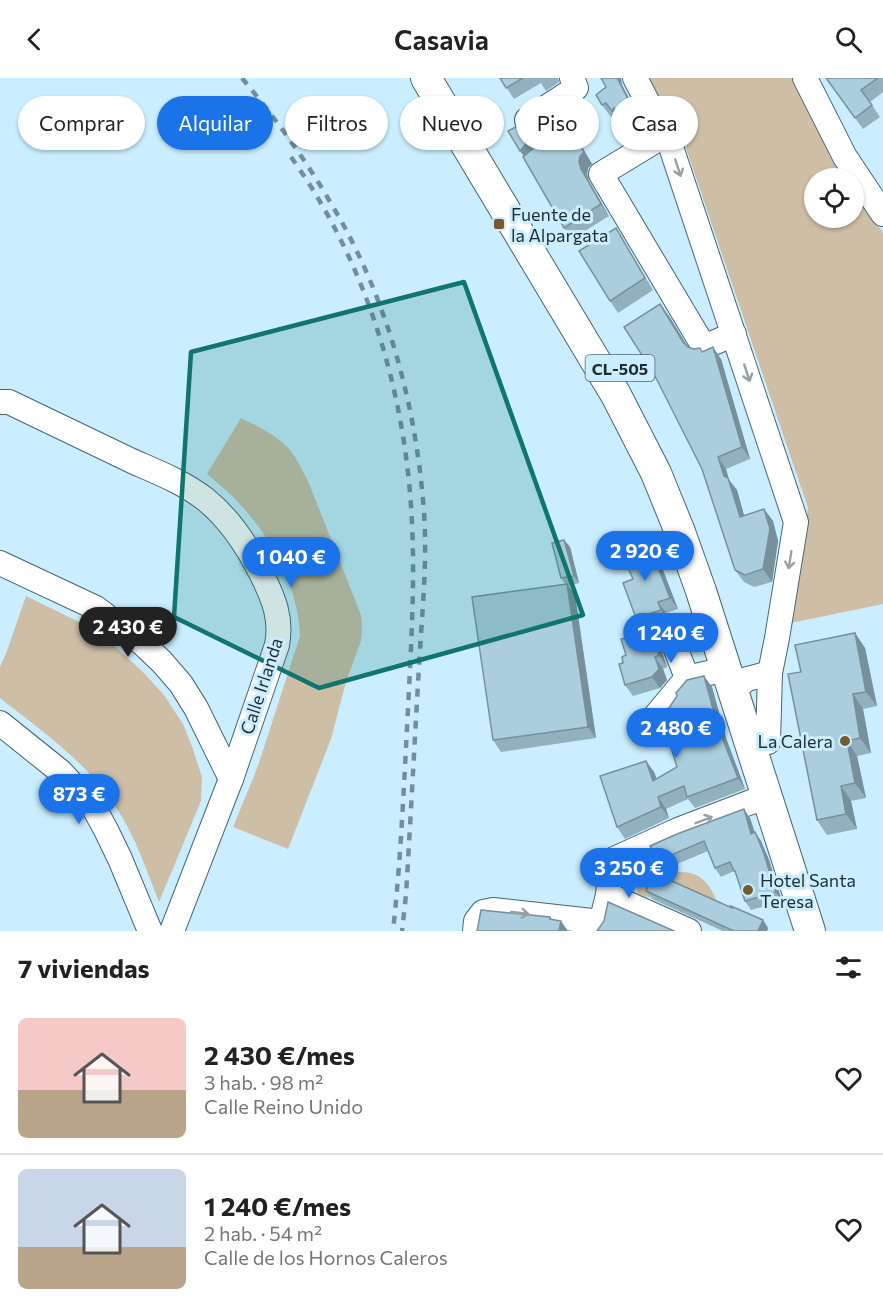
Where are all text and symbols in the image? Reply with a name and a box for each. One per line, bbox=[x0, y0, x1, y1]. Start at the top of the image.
icon: back bbox=[18, 23, 51, 56]
text: Casavia bbox=[394, 23, 489, 56]
icon: search bbox=[832, 23, 865, 56]
chip: Comprar bbox=[18, 96, 145, 150]
chip: Alquilar bbox=[157, 96, 273, 150]
chip: Filtros bbox=[285, 96, 388, 150]
chip: Nuevo bbox=[400, 96, 504, 150]
chip: Piso bbox=[516, 96, 599, 150]
chip: Casa bbox=[611, 96, 698, 150]
one-way arrow bbox=[674, 158, 685, 177]
map controls bbox=[804, 168, 864, 228]
button: locate bbox=[804, 168, 864, 228]
place label: Fuente de la Alpargata bbox=[511, 203, 609, 246]
marker: Fuente de la Alpargata bbox=[492, 217, 506, 231]
road number: CL-505 bbox=[586, 355, 654, 381]
one-way arrow bbox=[742, 363, 753, 382]
pin: 2 920 € bbox=[590, 531, 700, 582]
pin: 1 040 € bbox=[236, 537, 346, 588]
text: 2 920 € bbox=[610, 538, 680, 562]
text: 1 040 € bbox=[256, 544, 326, 568]
one-way arrow bbox=[784, 549, 795, 569]
pin: 2 430 € bbox=[73, 607, 183, 658]
pin: 1 240 € bbox=[616, 613, 726, 664]
text: 2 430 € bbox=[93, 614, 163, 638]
text: 1 240 € bbox=[637, 620, 705, 644]
street label: Calle Irlanda bbox=[235, 635, 287, 737]
pin: 2 480 € bbox=[621, 708, 731, 759]
text: 2 480 € bbox=[640, 715, 712, 739]
place label: La Calera bbox=[758, 730, 833, 752]
marker: La Calera bbox=[838, 734, 852, 748]
pin: 873 € bbox=[37, 774, 121, 825]
text: 873 € bbox=[53, 781, 105, 805]
one-way arrow bbox=[694, 814, 713, 825]
pin: 3 250 € bbox=[574, 848, 684, 899]
text: 3 250 € bbox=[594, 855, 664, 879]
place label: Hotel Santa Teresa bbox=[760, 869, 856, 912]
marker: Hotel Santa Teresa bbox=[741, 883, 755, 897]
one-way arrow bbox=[510, 908, 530, 919]
icon: filters bbox=[832, 951, 865, 984]
text: 7 viviendas bbox=[18, 952, 150, 983]
text: 2 430 €/mes bbox=[204, 1039, 355, 1070]
icon: home bbox=[66, 1042, 138, 1114]
icon: heart bbox=[832, 1062, 865, 1095]
text: 3 hab. · 98 m² bbox=[204, 1070, 323, 1094]
text: Calle Reino Unido bbox=[204, 1094, 363, 1118]
text: 1 240 €/mes bbox=[204, 1190, 351, 1221]
icon: home bbox=[66, 1193, 138, 1265]
icon: heart bbox=[832, 1213, 865, 1246]
text: 2 hab. · 54 m² bbox=[204, 1221, 322, 1245]
text: Calle de los Hornos Caleros bbox=[204, 1245, 448, 1269]

